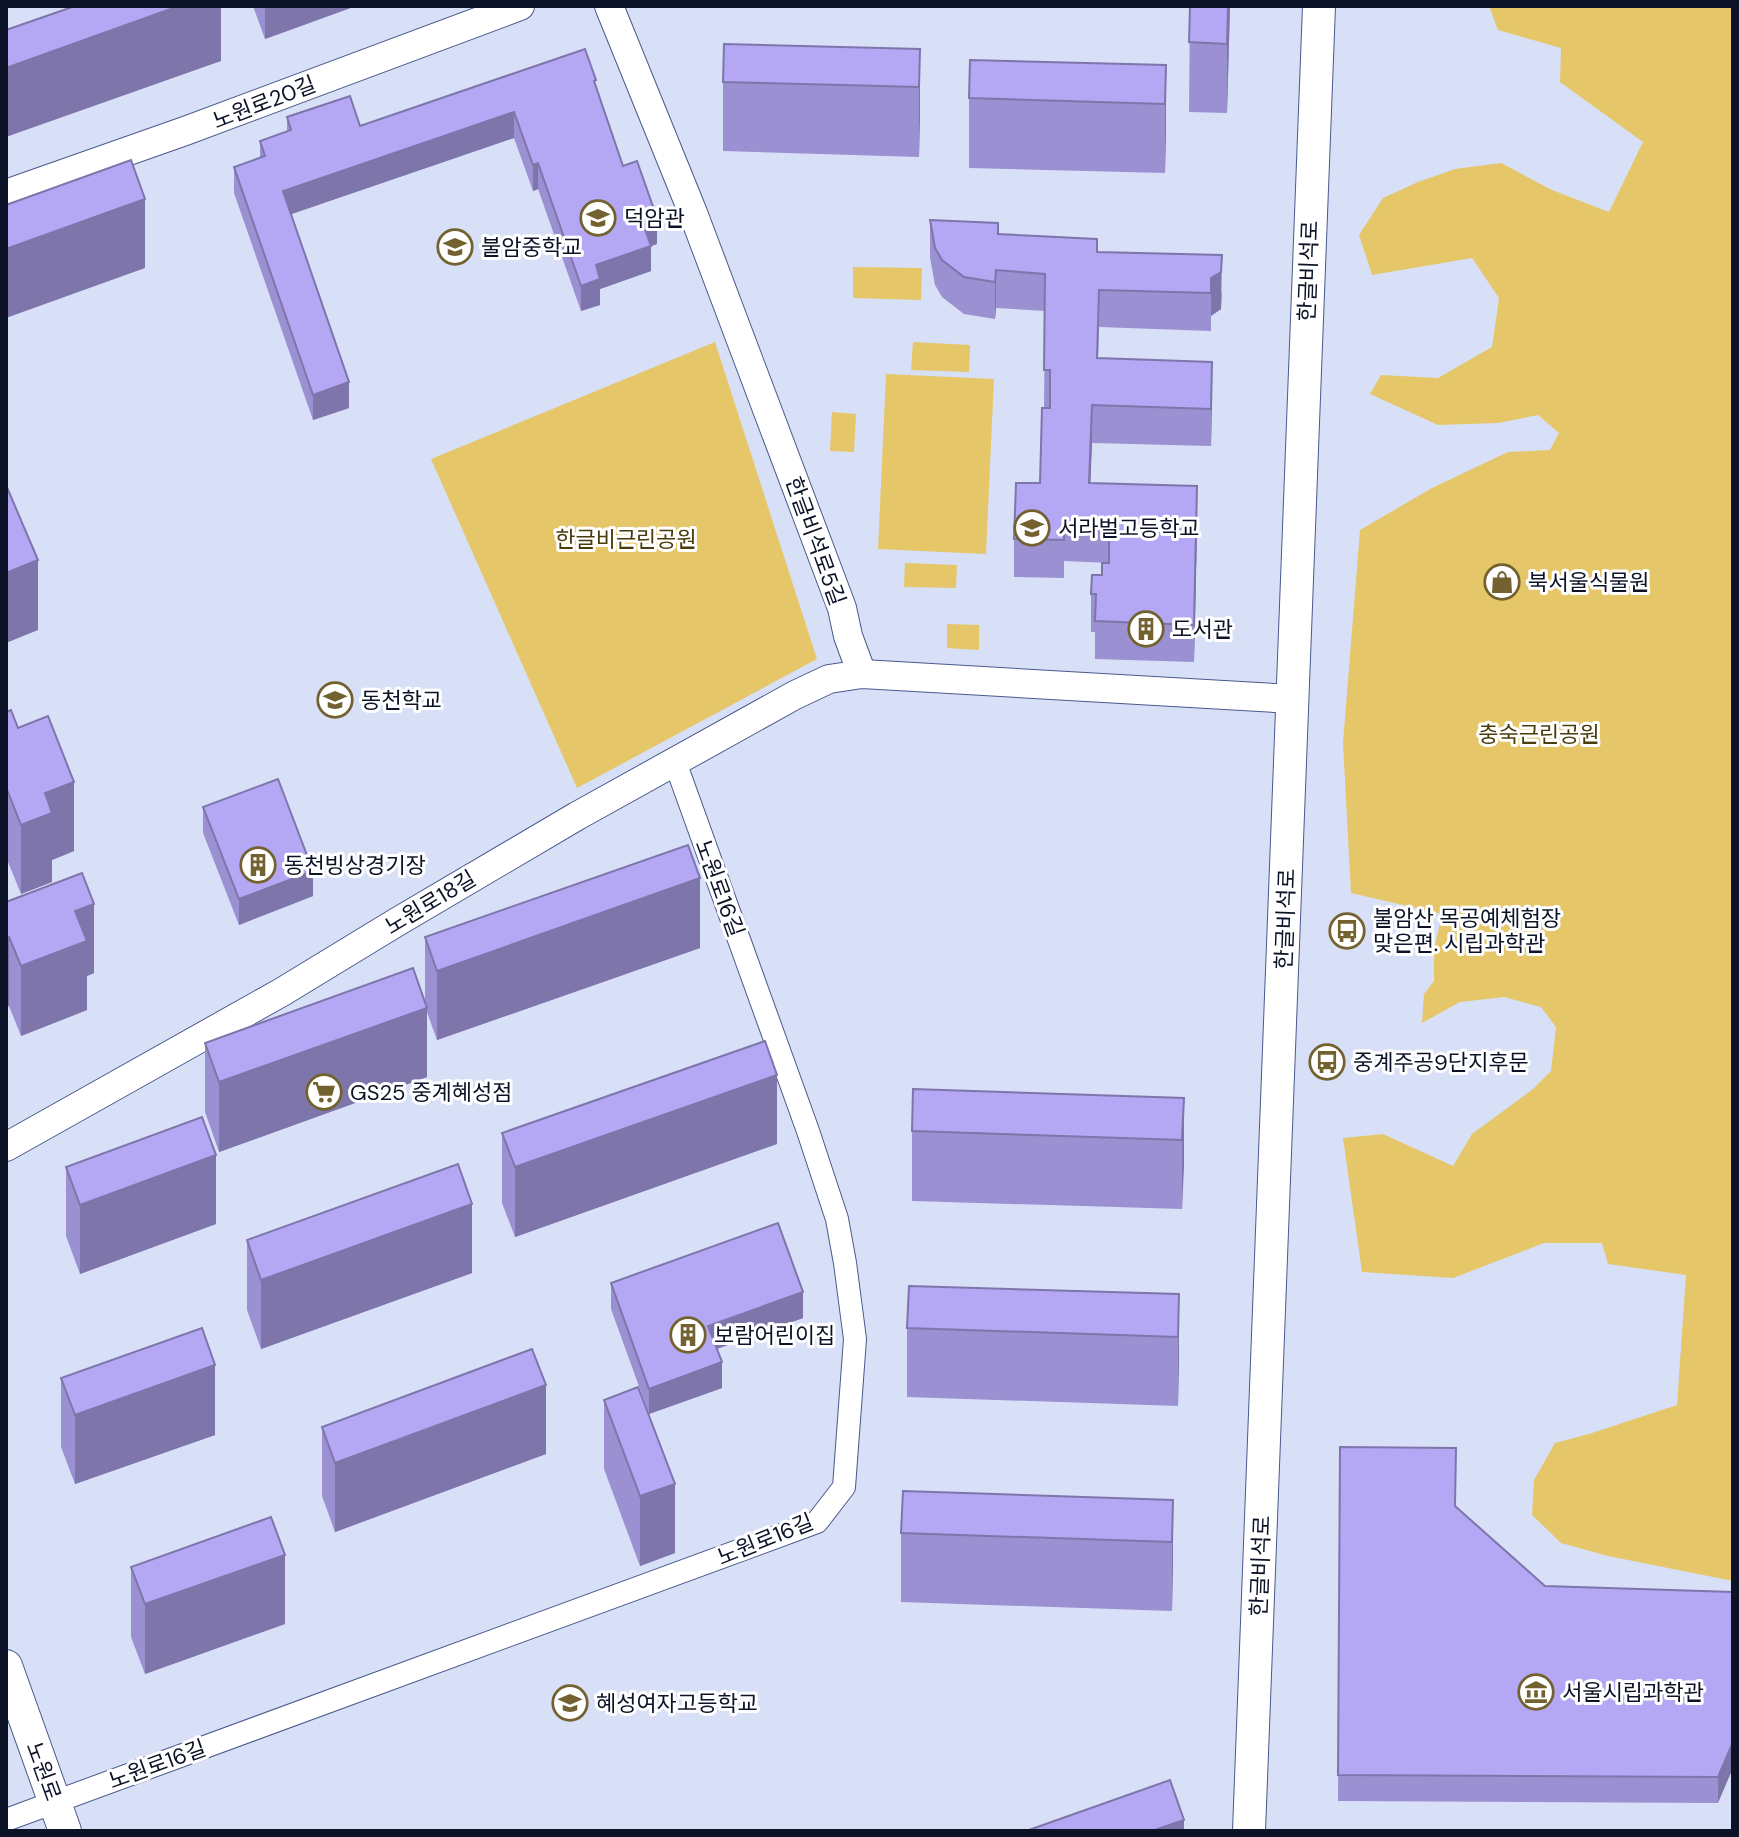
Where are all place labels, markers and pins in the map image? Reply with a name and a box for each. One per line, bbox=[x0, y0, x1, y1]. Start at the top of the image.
school or university icon: 덕암관 bbox=[579, 199, 617, 237]
place label: 덕암관 bbox=[624, 204, 685, 233]
school or university icon: 불암중학교 bbox=[436, 228, 474, 266]
place label: 불암중학교 bbox=[481, 233, 582, 262]
school or university icon: 서라벌고등학교 bbox=[1013, 509, 1051, 547]
place label: 서라벌고등학교 bbox=[1058, 514, 1200, 543]
shop icon: 북서울식물원 bbox=[1483, 563, 1521, 601]
place label: 북서울식물원 bbox=[1528, 568, 1649, 597]
building icon: 도서관 bbox=[1127, 610, 1165, 648]
place label: 도서관 bbox=[1172, 615, 1233, 644]
school or university icon: 동천학교 bbox=[316, 681, 354, 719]
place label: 동천학교 bbox=[361, 686, 442, 715]
building icon: 동천빙상경기장 bbox=[239, 846, 277, 884]
place label: 동천빙상경기장 bbox=[284, 851, 426, 880]
place label: 불암산 목공예체험장 맞은편. 시립과학관 bbox=[1373, 904, 1561, 958]
bus stop icon: 불암산 목공예체험장 맞은편. 시립과학관 bbox=[1328, 912, 1366, 950]
bus stop icon: 중계주공9단지후문 bbox=[1308, 1043, 1346, 1081]
place label: 중계주공9단지후문 bbox=[1353, 1048, 1529, 1077]
supermarket icon: GS25 중계혜성점 bbox=[305, 1073, 343, 1111]
place label: GS25 중계혜성점 bbox=[350, 1078, 513, 1107]
building icon: 보람어린이집 bbox=[669, 1316, 707, 1354]
place label: 보람어린이집 bbox=[714, 1321, 835, 1350]
museum icon: 서울시립과학관 bbox=[1517, 1673, 1555, 1711]
place label: 서울시립과학관 bbox=[1562, 1678, 1704, 1707]
school or university icon: 혜성여자고등학교 bbox=[551, 1684, 589, 1722]
place label: 혜성여자고등학교 bbox=[596, 1689, 758, 1718]

